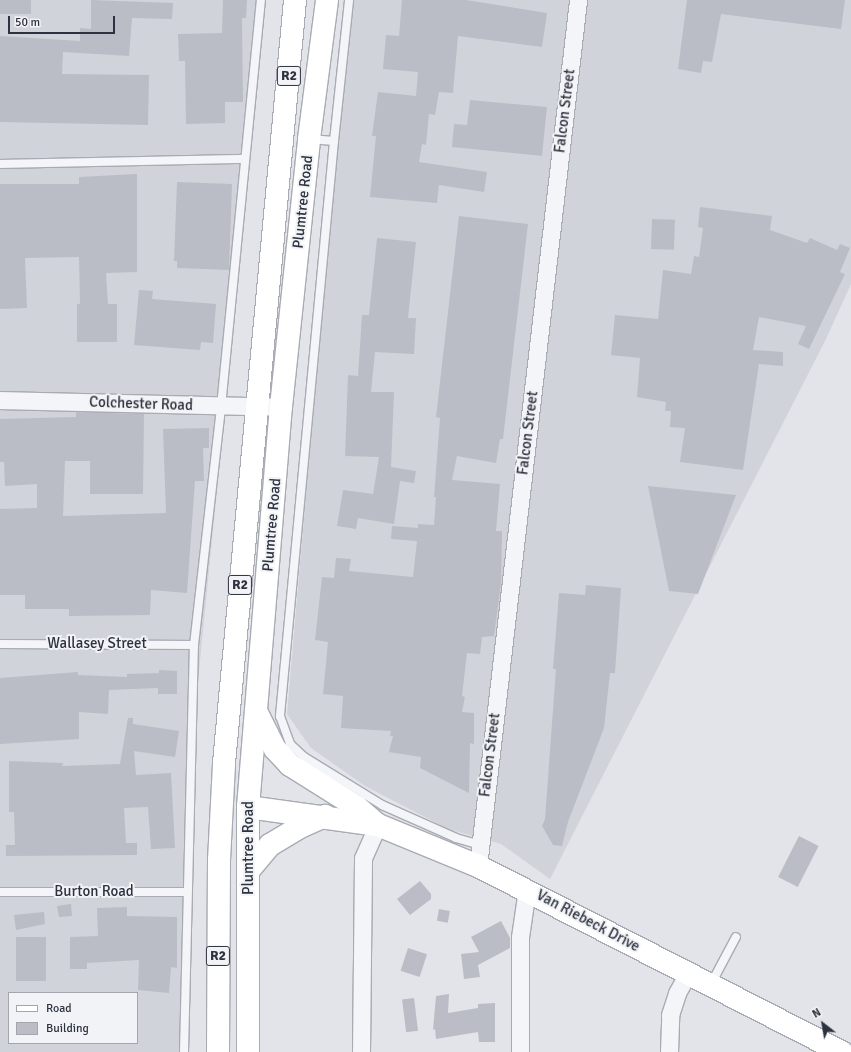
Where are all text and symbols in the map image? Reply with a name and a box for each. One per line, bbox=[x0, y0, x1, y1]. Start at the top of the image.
scale bar bbox=[10, 8, 117, 34]
text: 50 m bbox=[15, 15, 40, 30]
road number: R2 bbox=[276, 64, 302, 88]
street label: Falcon Street bbox=[551, 68, 579, 154]
street label: Plumtree Road bbox=[289, 154, 317, 250]
street label: Falcon Street bbox=[514, 390, 542, 476]
street label: Colchester Road bbox=[89, 393, 193, 415]
street label: Plumtree Road bbox=[259, 477, 285, 573]
road number: R2 bbox=[227, 573, 253, 597]
street label: Wallasey Street bbox=[47, 635, 147, 653]
street label: Falcon Street bbox=[476, 712, 504, 798]
street label: Plumtree Road bbox=[240, 801, 258, 895]
street label: Burton Road bbox=[54, 883, 134, 901]
street label: Van Riebeck Drive bbox=[533, 886, 643, 956]
road number: R2 bbox=[205, 944, 231, 968]
legend bbox=[8, 992, 138, 1044]
text: Road bbox=[46, 1001, 72, 1016]
north arrow bbox=[803, 1004, 843, 1044]
text: N bbox=[810, 1006, 823, 1021]
text: Building bbox=[46, 1021, 89, 1036]

